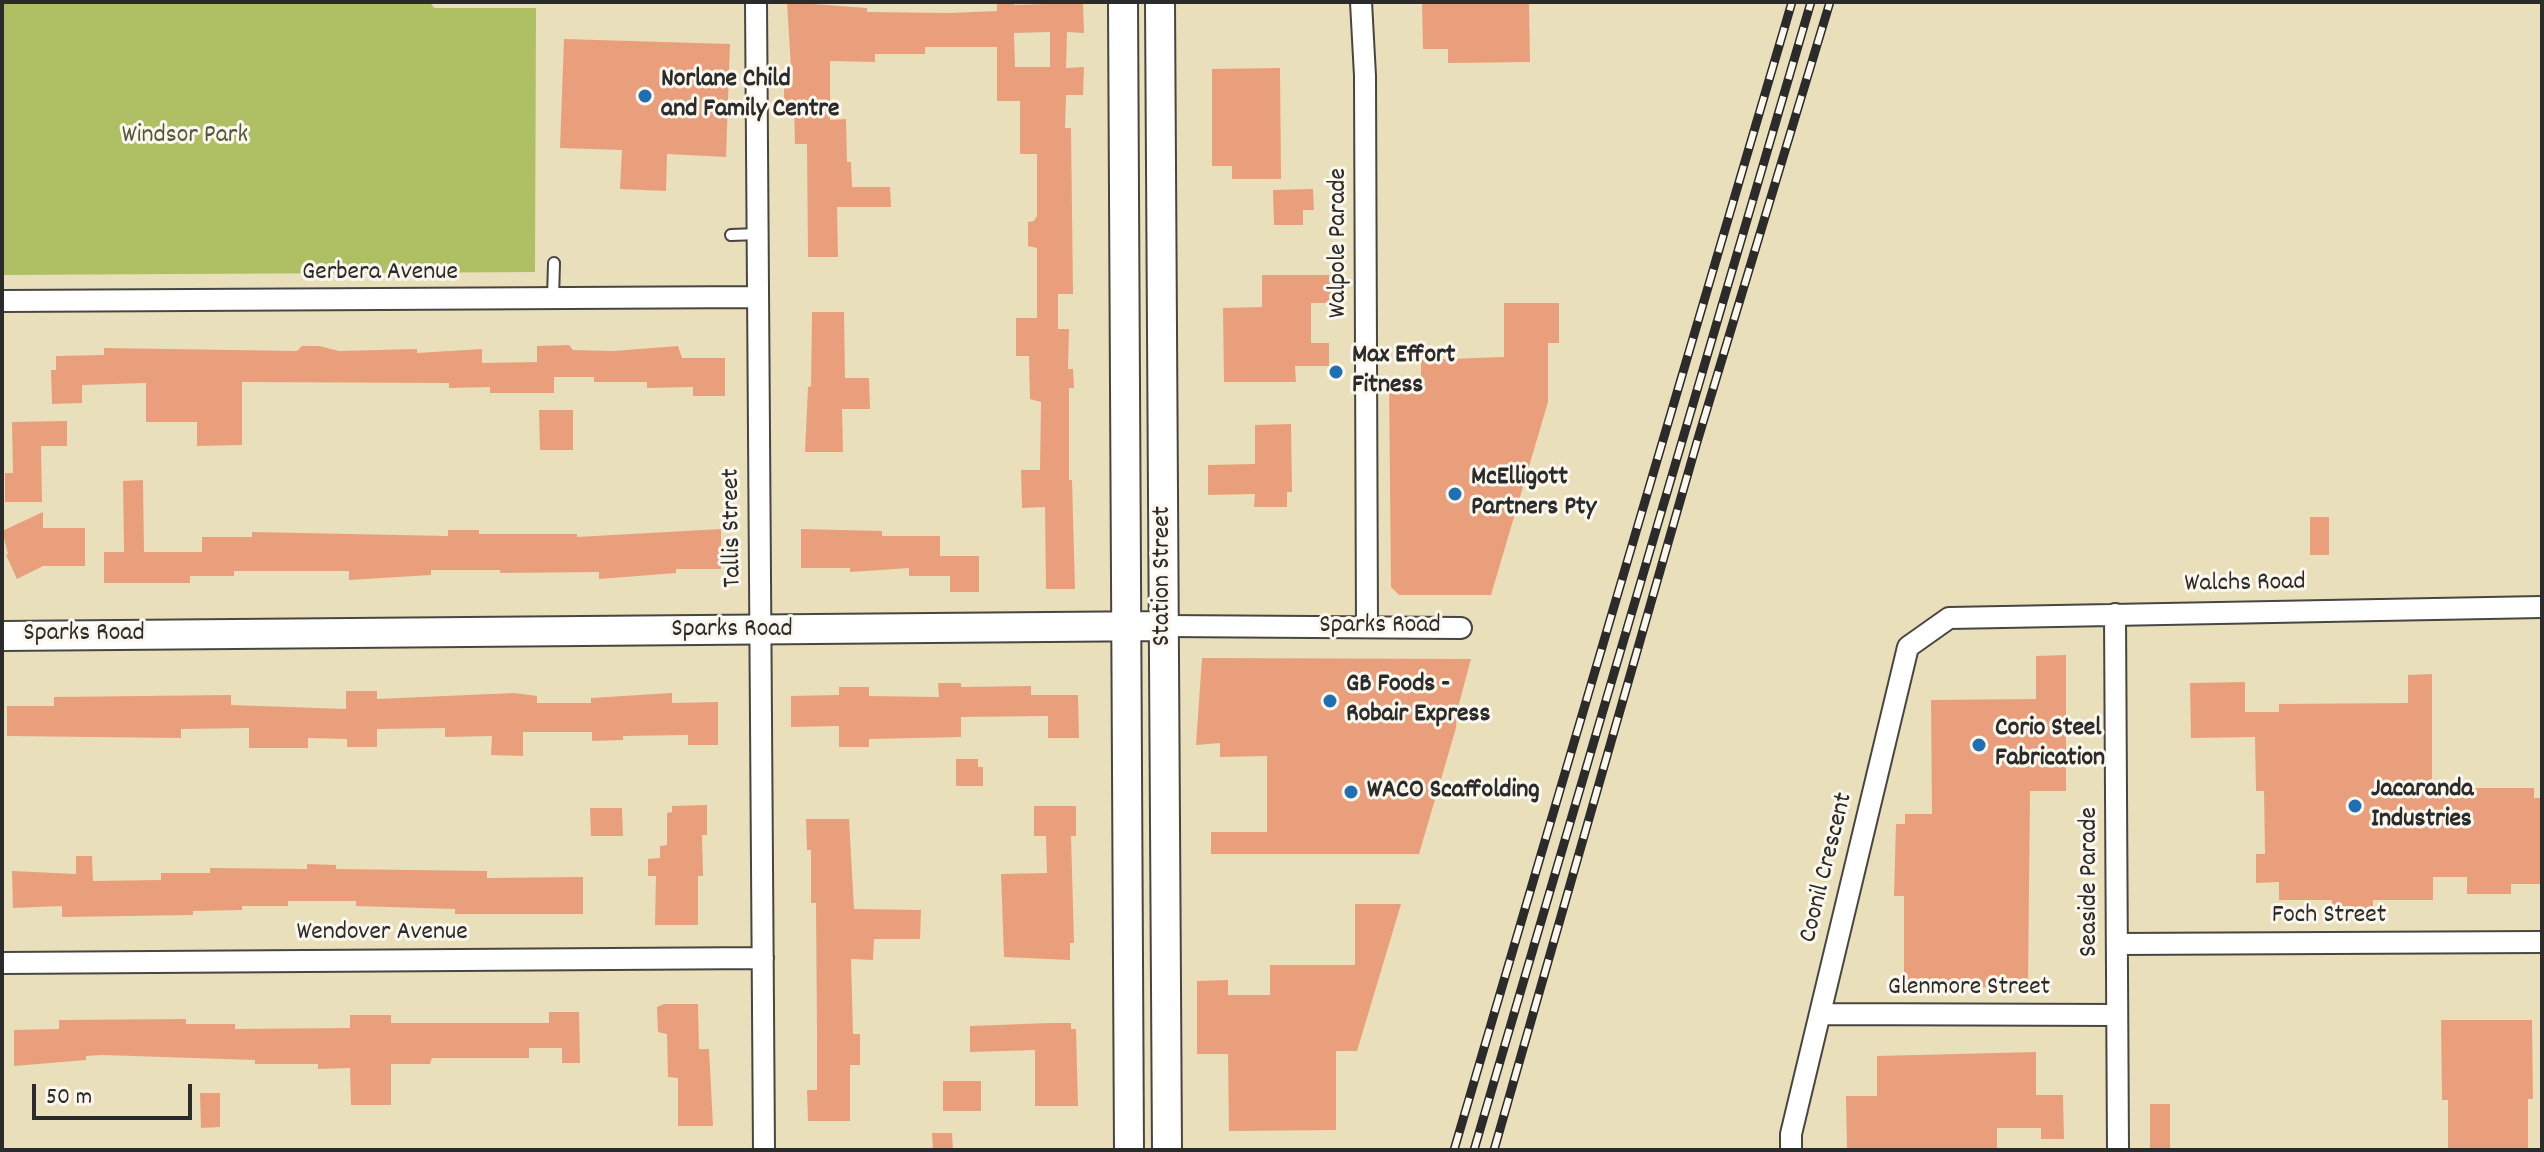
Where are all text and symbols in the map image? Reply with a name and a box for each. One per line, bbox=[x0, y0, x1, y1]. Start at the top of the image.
place label: Norlane Child and Family Centre bbox=[661, 65, 839, 126]
marker: Norlane Child and Family Centre bbox=[636, 87, 654, 105]
park label: Windsor Park bbox=[122, 121, 248, 153]
street label: Walpole Parade bbox=[1324, 168, 1356, 318]
street label: Gerbera Avenue bbox=[302, 258, 458, 290]
place label: Max Effort Fitness bbox=[1352, 341, 1455, 402]
marker: Max Effort Fitness bbox=[1327, 363, 1345, 381]
place label: McElligott Partners Pty bbox=[1471, 463, 1596, 524]
street label: Tallis Street bbox=[717, 468, 751, 588]
marker: McElligott Partners Pty bbox=[1446, 485, 1464, 503]
street label: Station Street bbox=[1148, 506, 1180, 646]
street label: Walchs Road bbox=[2184, 568, 2306, 602]
street label: Sparks Road bbox=[1319, 611, 1441, 643]
street label: Sparks Road bbox=[671, 615, 793, 647]
street label: Sparks Road bbox=[23, 619, 145, 651]
place label: GB Foods - Robair Express bbox=[1346, 670, 1490, 732]
marker: GB Foods - Robair Express bbox=[1321, 692, 1339, 710]
place label: Corio Steel Fabrication bbox=[1995, 714, 2105, 776]
marker: Corio Steel Fabrication bbox=[1970, 736, 1988, 754]
place label: Jacaranda Industries bbox=[2371, 775, 2474, 836]
place label: WACO Scaffolding bbox=[1367, 776, 1540, 808]
marker: WACO Scaffolding bbox=[1342, 783, 1360, 801]
street label: Coonil Crescent bbox=[1794, 790, 1862, 946]
marker: Jacaranda Industries bbox=[2346, 797, 2364, 815]
street label: Seaside Parade bbox=[2075, 807, 2107, 957]
street label: Foch Street bbox=[2272, 901, 2386, 933]
street label: Wendover Avenue bbox=[296, 918, 468, 950]
street label: Glenmore Street bbox=[1888, 973, 2050, 1005]
scale bar bbox=[36, 1068, 196, 1118]
text: 50 m bbox=[46, 1081, 92, 1115]

